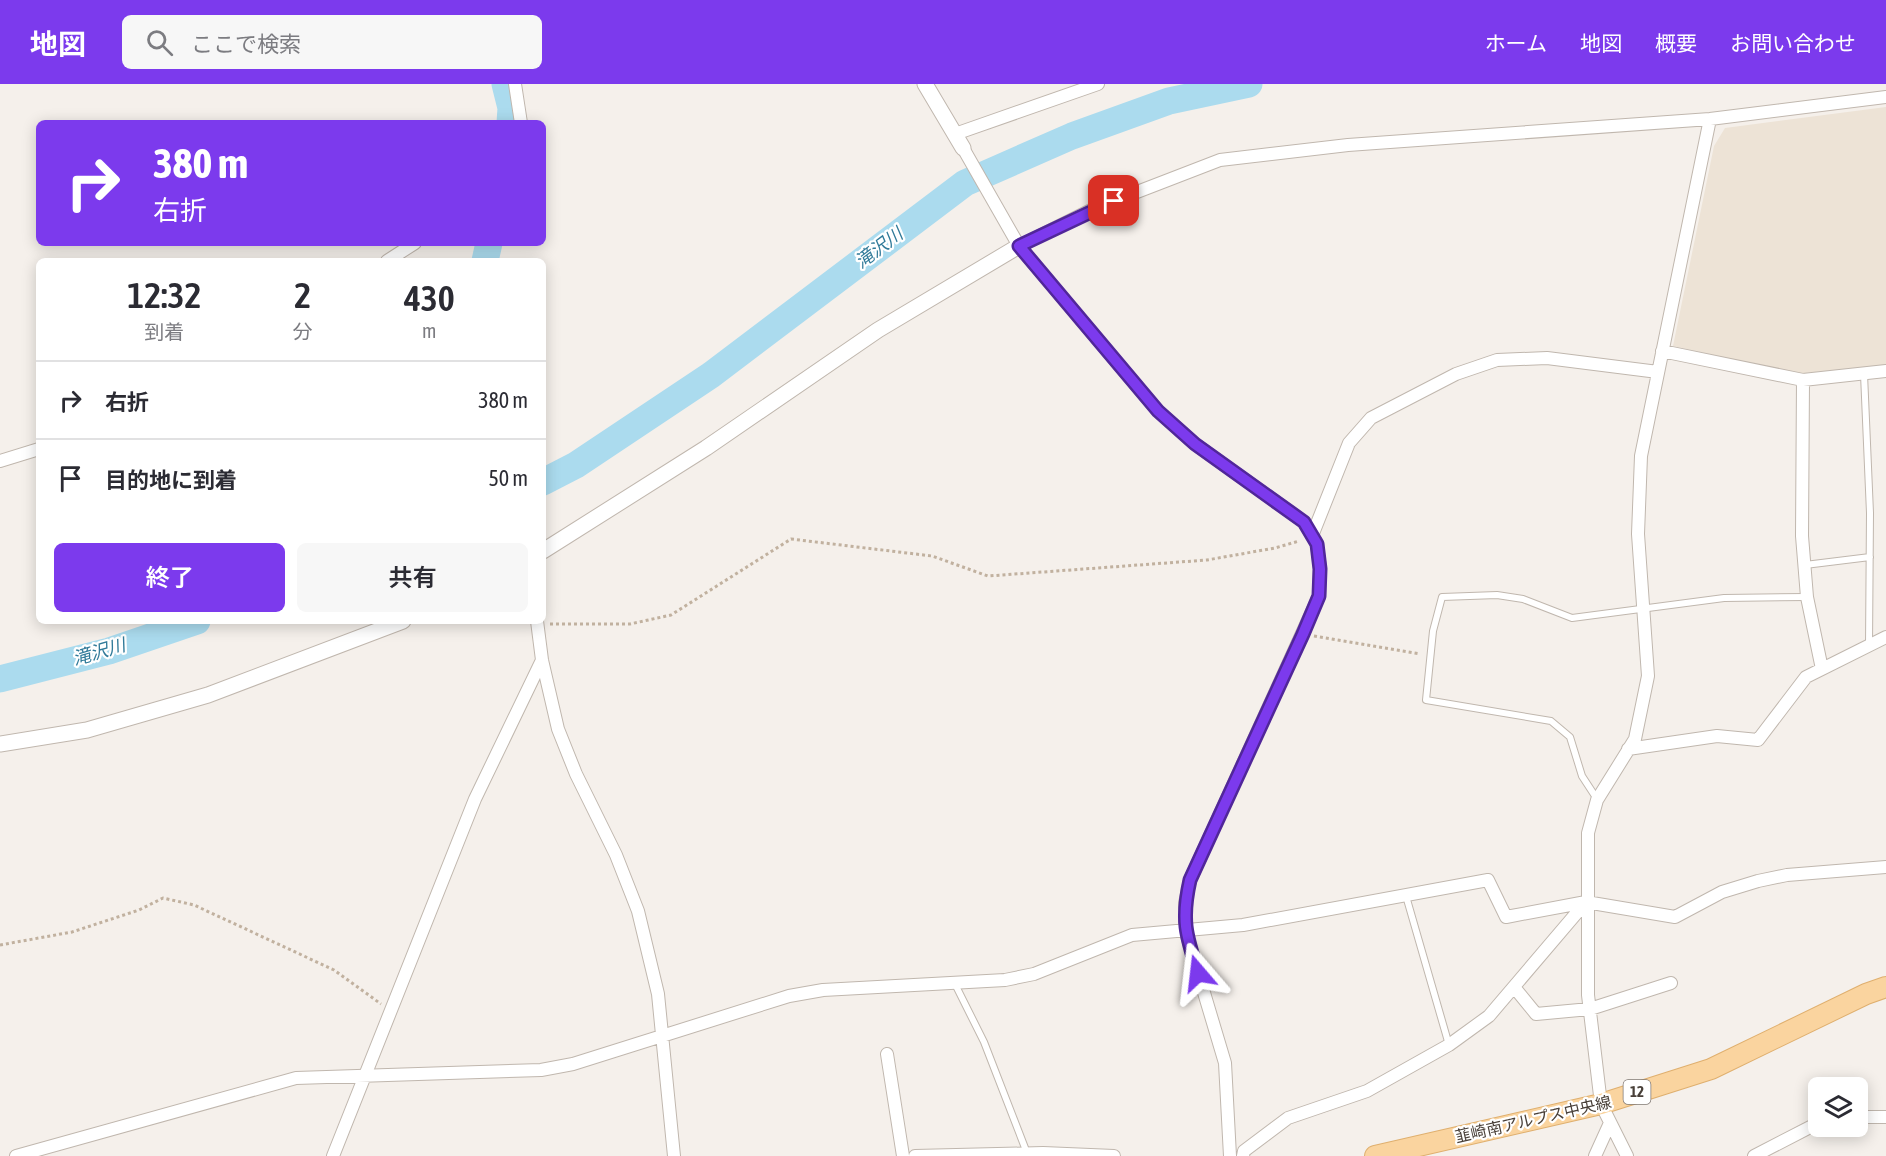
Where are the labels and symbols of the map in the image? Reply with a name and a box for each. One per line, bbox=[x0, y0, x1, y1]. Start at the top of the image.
pin bbox=[1088, 175, 1139, 226]
water label: 滝沢川 bbox=[851, 222, 908, 272]
water label: 滝沢川 bbox=[70, 633, 130, 669]
position arrow bbox=[1166, 941, 1230, 1005]
road number: 12 bbox=[1624, 1080, 1650, 1104]
street label: 韮崎南アルプス中央線 bbox=[1453, 1092, 1613, 1146]

